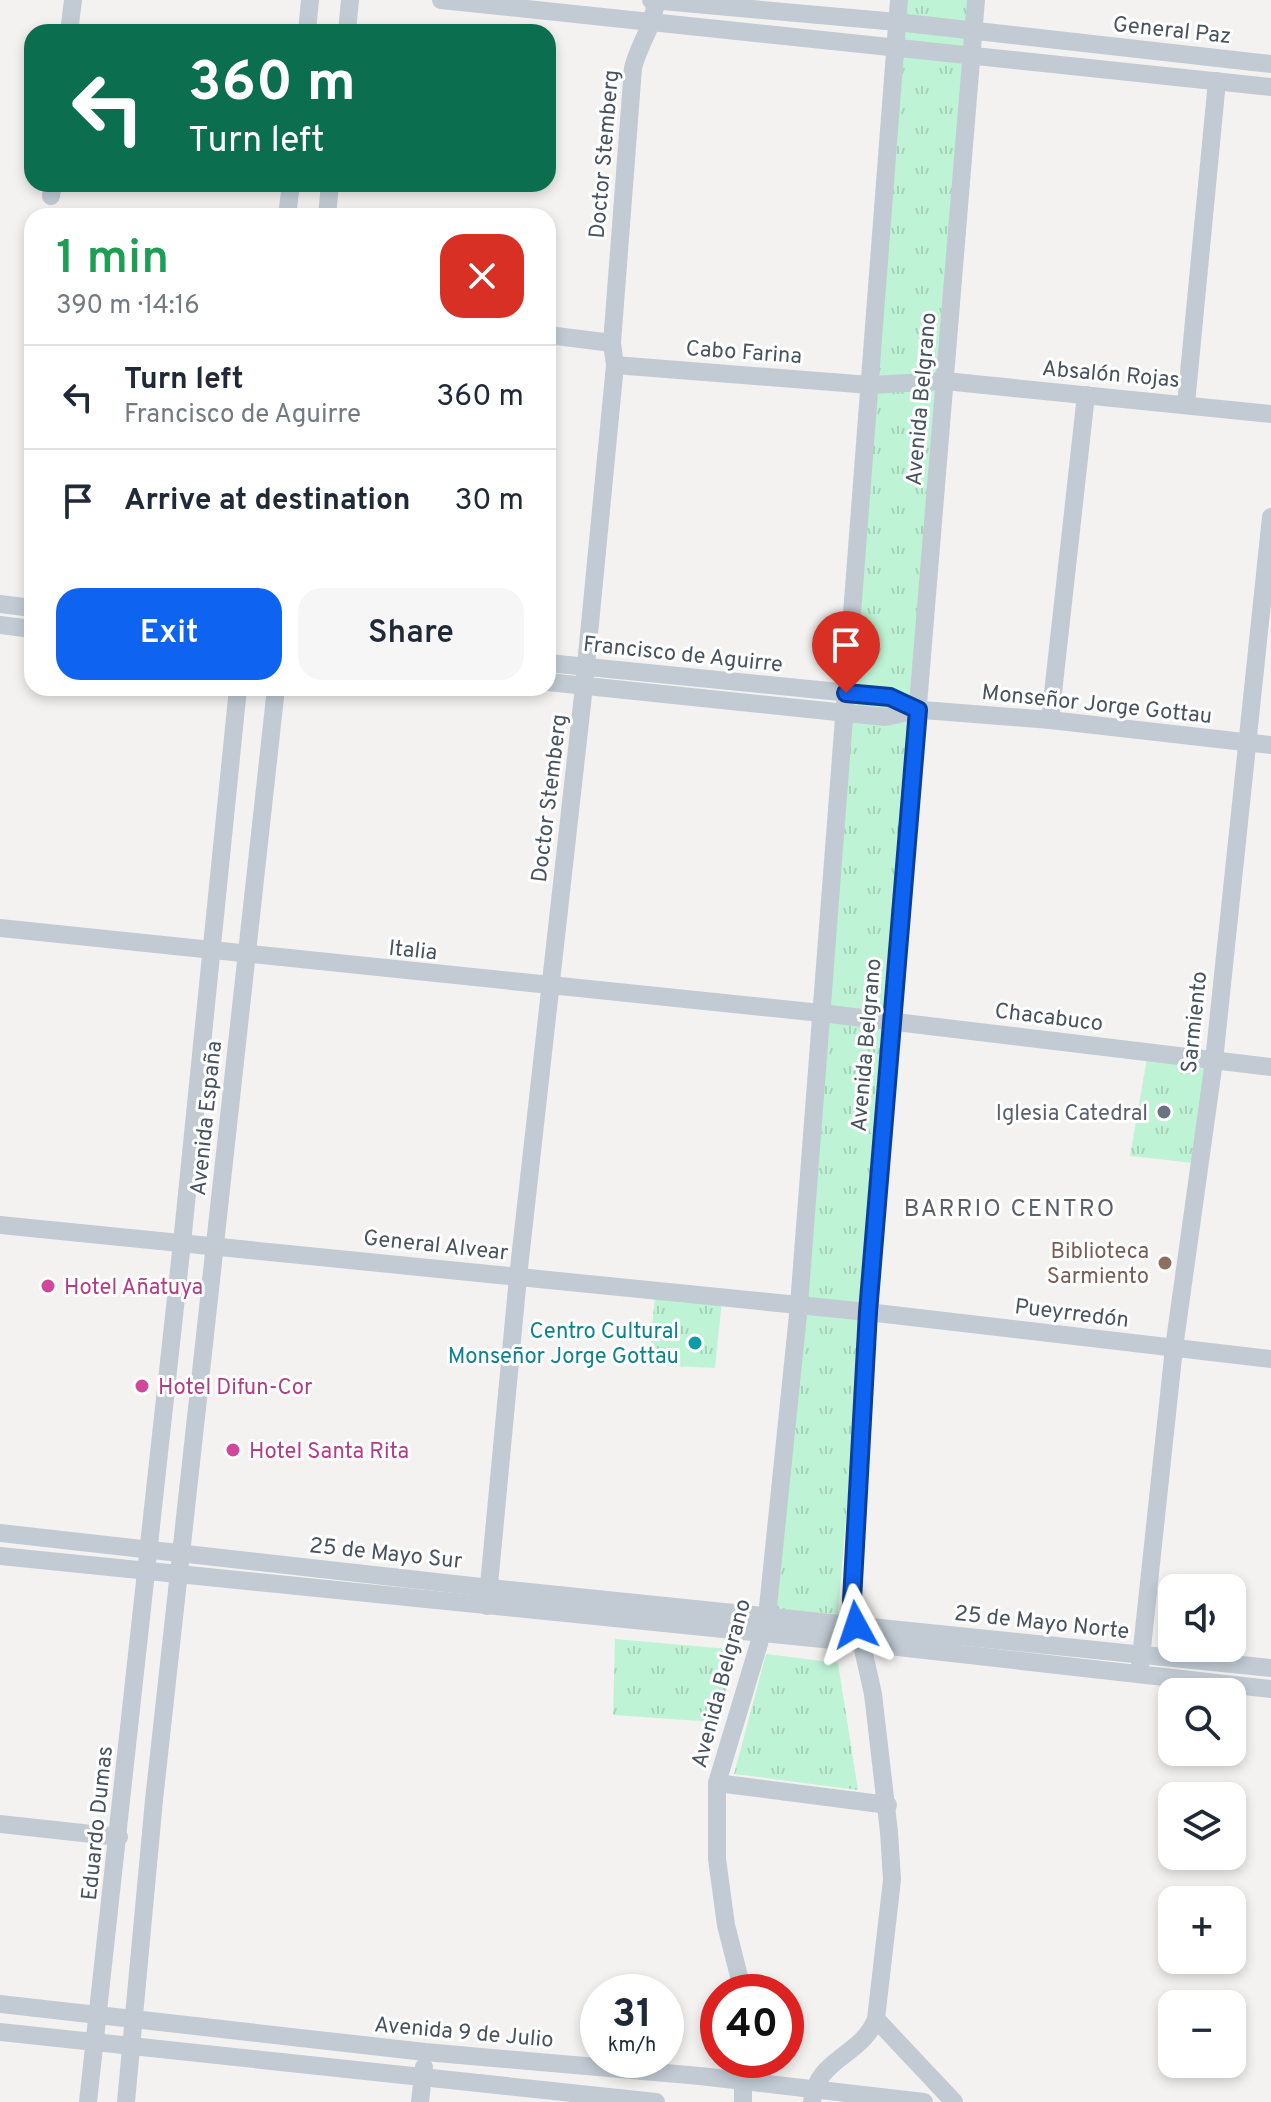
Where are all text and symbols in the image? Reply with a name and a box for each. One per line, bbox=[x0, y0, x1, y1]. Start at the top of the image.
street label: General Paz bbox=[1111, 12, 1232, 51]
text: 360 m bbox=[188, 50, 356, 120]
icon: left bbox=[56, 56, 160, 160]
street label: Doctor Stemberg bbox=[585, 69, 626, 240]
text: Turn left bbox=[188, 119, 325, 165]
text: 1 min bbox=[56, 230, 169, 290]
button: close bbox=[440, 234, 524, 318]
text: 390 m · 14:16 bbox=[56, 290, 200, 323]
street label: Avenida Belgrano bbox=[901, 311, 944, 487]
street label: Cabo Farina bbox=[685, 336, 803, 371]
street label: Absalón Rojas bbox=[1041, 356, 1181, 395]
text: Turn left bbox=[124, 362, 244, 399]
icon: left bbox=[56, 375, 100, 419]
text: 360 m bbox=[436, 379, 524, 416]
text: Francisco de Aguirre bbox=[124, 399, 361, 432]
icon: arrive bbox=[56, 479, 100, 523]
text: Arrive at destination bbox=[124, 483, 410, 520]
text: 30 m bbox=[455, 483, 524, 520]
button: Exit bbox=[56, 588, 282, 680]
button: Share bbox=[298, 588, 524, 680]
pin bbox=[812, 611, 880, 693]
icon: arrive bbox=[824, 623, 868, 667]
street label: Francisco de Aguirre bbox=[582, 632, 784, 679]
street label: Monseñor Jorge Gottau bbox=[980, 680, 1213, 731]
street label: Doctor Stemberg bbox=[527, 713, 574, 884]
street label: Italia bbox=[387, 936, 438, 967]
street label: Avenida Belgrano bbox=[846, 957, 889, 1133]
street label: Sarmiento bbox=[1177, 970, 1214, 1074]
street label: Chacabuco bbox=[993, 998, 1104, 1039]
street label: Avenida España bbox=[186, 1039, 229, 1197]
place label: Iglesia Catedral bbox=[996, 1101, 1148, 1128]
marker: Iglesia Catedral bbox=[1155, 1103, 1173, 1121]
district label: BARRIO CENTRO bbox=[904, 1195, 1116, 1225]
street label: General Alvear bbox=[362, 1225, 510, 1268]
place label: Biblioteca Sarmiento bbox=[1047, 1239, 1149, 1291]
marker: Biblioteca Sarmiento bbox=[1156, 1254, 1174, 1272]
place label: Hotel Añatuya bbox=[64, 1275, 203, 1302]
marker: Hotel Añatuya bbox=[39, 1277, 57, 1295]
street label: Pueyrredón bbox=[1013, 1294, 1130, 1335]
place label: Centro Cultural Monseñor Jorge Gottau bbox=[448, 1319, 679, 1371]
marker: Centro Cultural Monseñor Jorge Gottau bbox=[686, 1334, 704, 1352]
place label: Hotel Difun-Cor bbox=[158, 1375, 313, 1402]
marker: Hotel Difun-Cor bbox=[133, 1377, 151, 1395]
place label: Hotel Santa Rita bbox=[249, 1439, 409, 1466]
marker: Hotel Santa Rita bbox=[224, 1441, 242, 1459]
street label: 25 de Mayo Sur bbox=[308, 1533, 464, 1576]
map controls bbox=[1158, 1574, 1246, 2078]
button: sound bbox=[1158, 1574, 1246, 1662]
position arrow bbox=[814, 1583, 898, 1667]
street label: Avenida Belgrano bbox=[687, 1596, 758, 1771]
street label: 25 de Mayo Norte bbox=[953, 1601, 1131, 1646]
button: search bbox=[1158, 1678, 1246, 1766]
street label: Eduardo Dumas bbox=[77, 1745, 120, 1902]
button: layers bbox=[1158, 1782, 1246, 1870]
button: + bbox=[1158, 1886, 1246, 1974]
speed limit sign: 40 bbox=[700, 1974, 804, 2078]
button: − bbox=[1158, 1990, 1246, 2078]
text: 31 bbox=[612, 1991, 652, 2041]
street label: Avenida 9 de Julio bbox=[373, 2012, 555, 2055]
text: km/h bbox=[608, 2033, 656, 2059]

